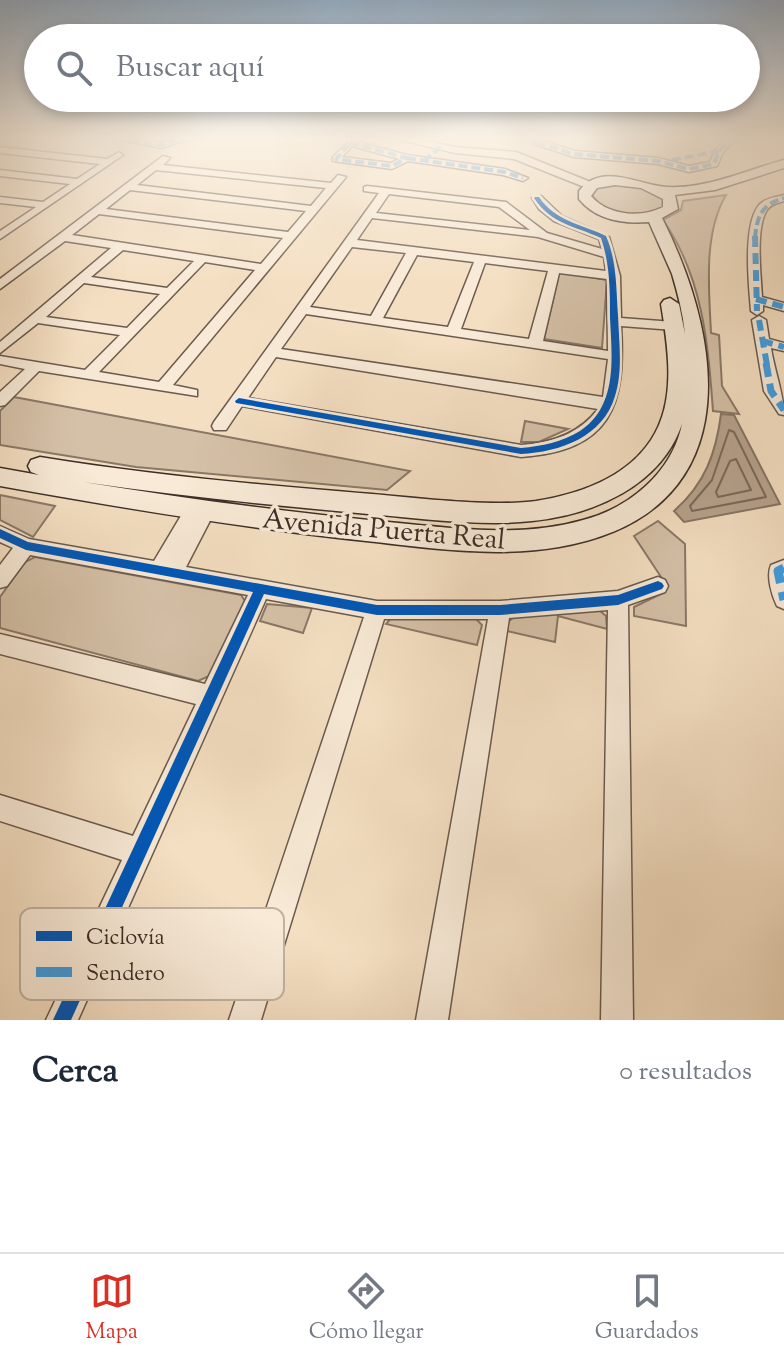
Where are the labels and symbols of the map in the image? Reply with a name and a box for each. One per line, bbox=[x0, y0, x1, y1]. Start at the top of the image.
street label: Avenida Puerta Real bbox=[261, 500, 507, 562]
legend bbox=[20, 908, 284, 1000]
text: Ciclovía bbox=[86, 923, 165, 955]
text: Sendero bbox=[86, 959, 165, 991]

